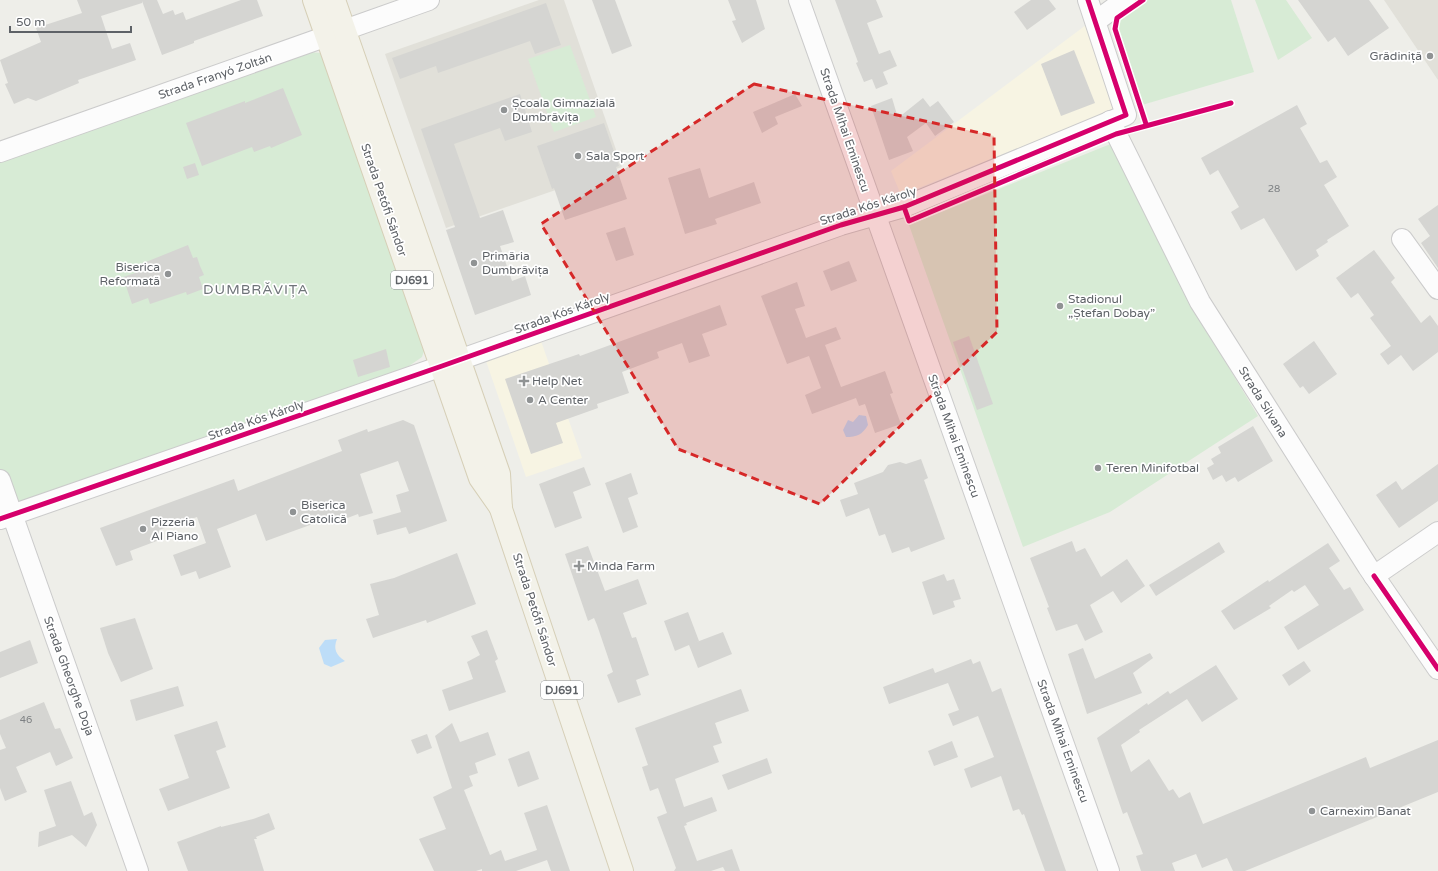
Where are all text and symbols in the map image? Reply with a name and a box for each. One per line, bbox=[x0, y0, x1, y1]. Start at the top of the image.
scale bar bbox=[10, 8, 131, 34]
text: 50 m bbox=[16, 15, 45, 29]
place label: Grădiniță bbox=[1369, 49, 1422, 63]
street label: Strada Franyó Zoltán bbox=[156, 50, 274, 102]
marker: Grădiniță bbox=[1425, 51, 1435, 61]
street label: Strada Mihai Eminescu bbox=[817, 66, 873, 194]
place label: Școala Gimnazială Dumbrăvița bbox=[512, 96, 615, 124]
marker: Școala Gimnazială Dumbrăvița bbox=[499, 105, 509, 115]
street label: Strada Petőfi Sándor bbox=[358, 142, 410, 259]
place label: Sala Sport bbox=[586, 149, 645, 163]
marker: Sala Sport bbox=[573, 151, 583, 161]
house number: 28 bbox=[1268, 183, 1280, 195]
street label: Strada Kós Károly bbox=[818, 184, 919, 228]
place label: Primăria Dumbrăvița bbox=[482, 249, 549, 277]
marker: Primăria Dumbrăvița bbox=[469, 258, 479, 268]
place label: Biserica Reformată bbox=[100, 260, 160, 288]
marker: Biserica Reformată bbox=[163, 269, 173, 279]
road number: DJ691 bbox=[391, 271, 433, 289]
district label: DUMBRĂVIȚA bbox=[203, 281, 309, 298]
street label: Strada Kós Károly bbox=[512, 289, 612, 337]
place label: Stadionul „Ștefan Dobay” bbox=[1068, 292, 1155, 320]
marker: Stadionul „Ștefan Dobay” bbox=[1055, 301, 1065, 311]
street label: Strada Silvana bbox=[1236, 364, 1290, 440]
street label: Strada Mihai Eminescu bbox=[925, 372, 983, 500]
place label: Help Net bbox=[532, 374, 583, 388]
marker: Help Net bbox=[519, 376, 529, 386]
place label: A Center bbox=[538, 393, 588, 407]
marker: A Center bbox=[525, 395, 535, 405]
street label: Strada Kós Károly bbox=[206, 397, 306, 443]
place label: Teren Minifotbal bbox=[1106, 461, 1199, 475]
marker: Teren Minifotbal bbox=[1093, 463, 1103, 473]
place label: Biserica Catolică bbox=[301, 498, 347, 526]
marker: Biserica Catolică bbox=[288, 507, 298, 517]
place label: Pizzeria Al Piano bbox=[151, 515, 198, 543]
marker: Pizzeria Al Piano bbox=[138, 524, 148, 534]
street label: Strada Petőfi Sándor bbox=[510, 551, 560, 669]
place label: Minda Farm bbox=[587, 559, 655, 573]
marker: Minda Farm bbox=[574, 561, 584, 571]
street label: Strada Gheorghe Doja bbox=[41, 614, 97, 738]
street label: Strada Mihai Eminescu bbox=[1034, 677, 1092, 805]
road number: DJ691 bbox=[541, 681, 583, 699]
house number: 46 bbox=[20, 714, 32, 726]
place label: Carnexim Banat bbox=[1320, 804, 1411, 818]
marker: Carnexim Banat bbox=[1307, 806, 1317, 816]

